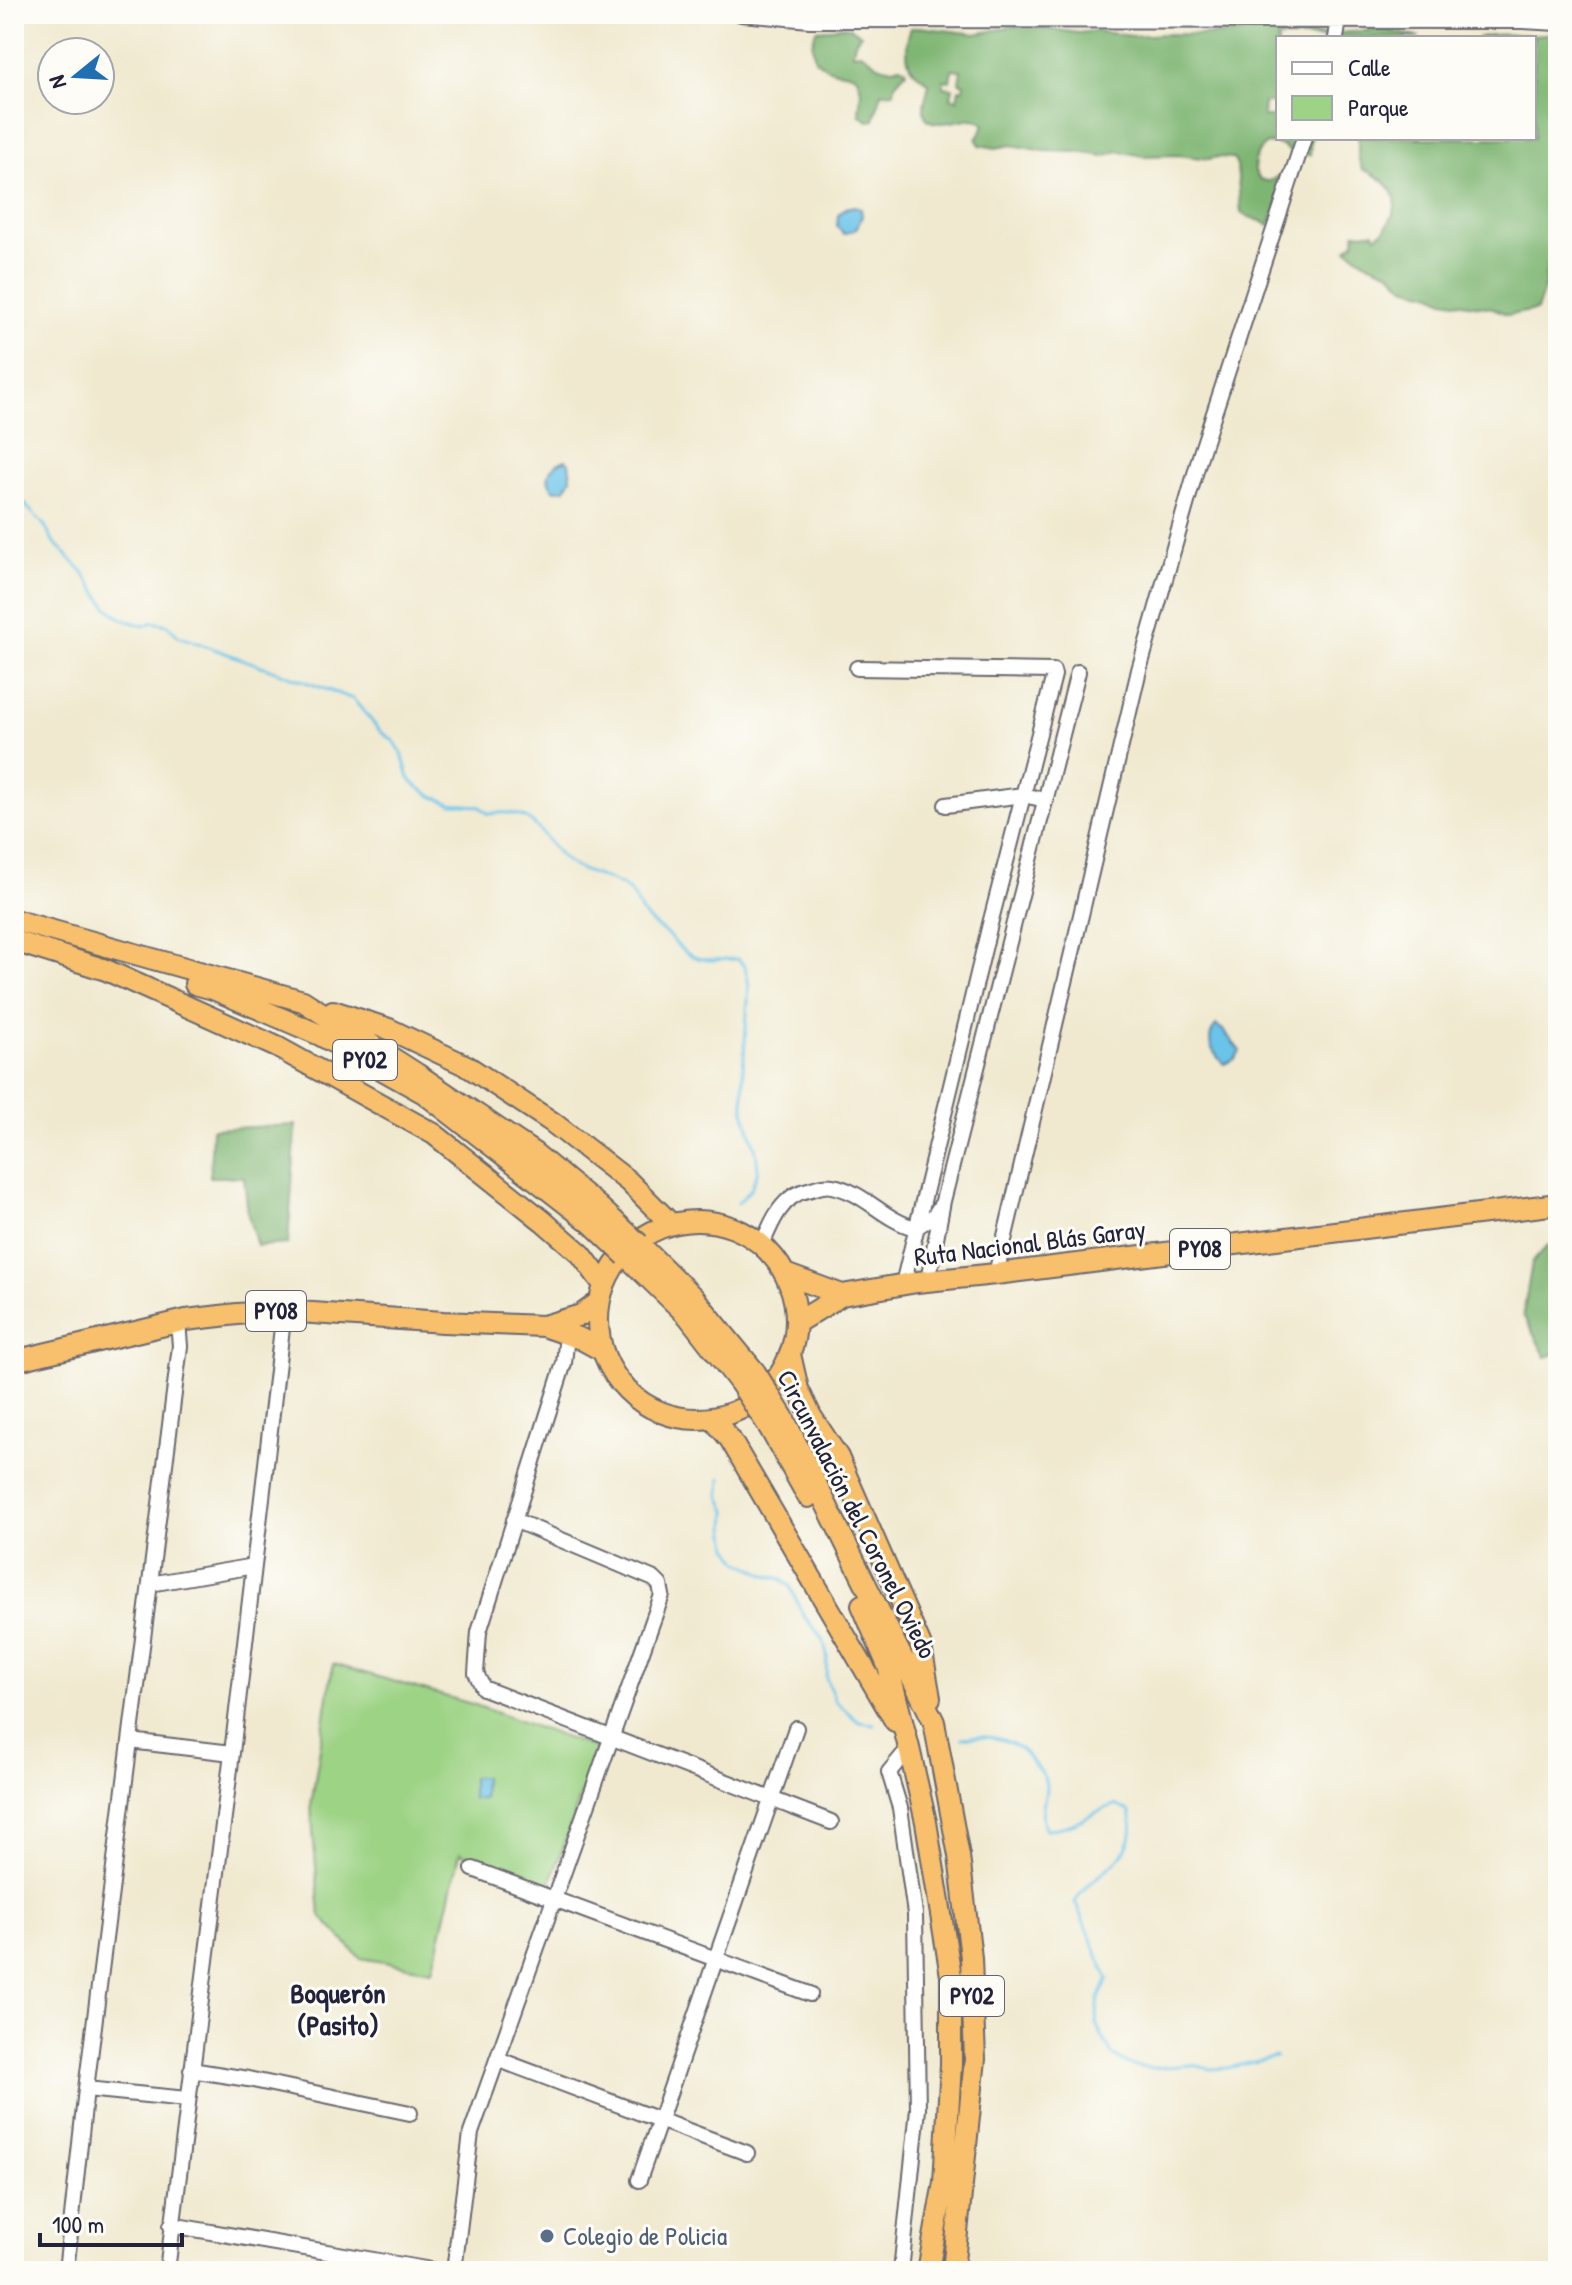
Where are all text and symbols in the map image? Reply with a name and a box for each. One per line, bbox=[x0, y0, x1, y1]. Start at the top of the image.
north arrow bbox=[36, 36, 116, 116]
legend bbox=[1276, 36, 1536, 140]
text: Calle bbox=[1348, 51, 1391, 83]
text: N bbox=[41, 72, 73, 92]
text: Parque bbox=[1348, 91, 1409, 123]
road number: PY02 bbox=[333, 1040, 397, 1080]
street label: Ruta Nacional Blás Garay bbox=[912, 1211, 1148, 1274]
road number: PY08 bbox=[1170, 1229, 1230, 1269]
road number: PY08 bbox=[246, 1291, 306, 1331]
street label: Circunvalación del Coronel Oviedo bbox=[769, 1364, 946, 1664]
district label: Boquerón (Pasito) bbox=[290, 1974, 386, 2044]
road number: PY02 bbox=[940, 1976, 1004, 2016]
scale bar bbox=[40, 2197, 182, 2247]
text: 100 m bbox=[52, 2208, 104, 2240]
place label: Colegio de Policia bbox=[563, 2218, 727, 2253]
marker: Colegio de Policia bbox=[538, 2227, 556, 2245]

